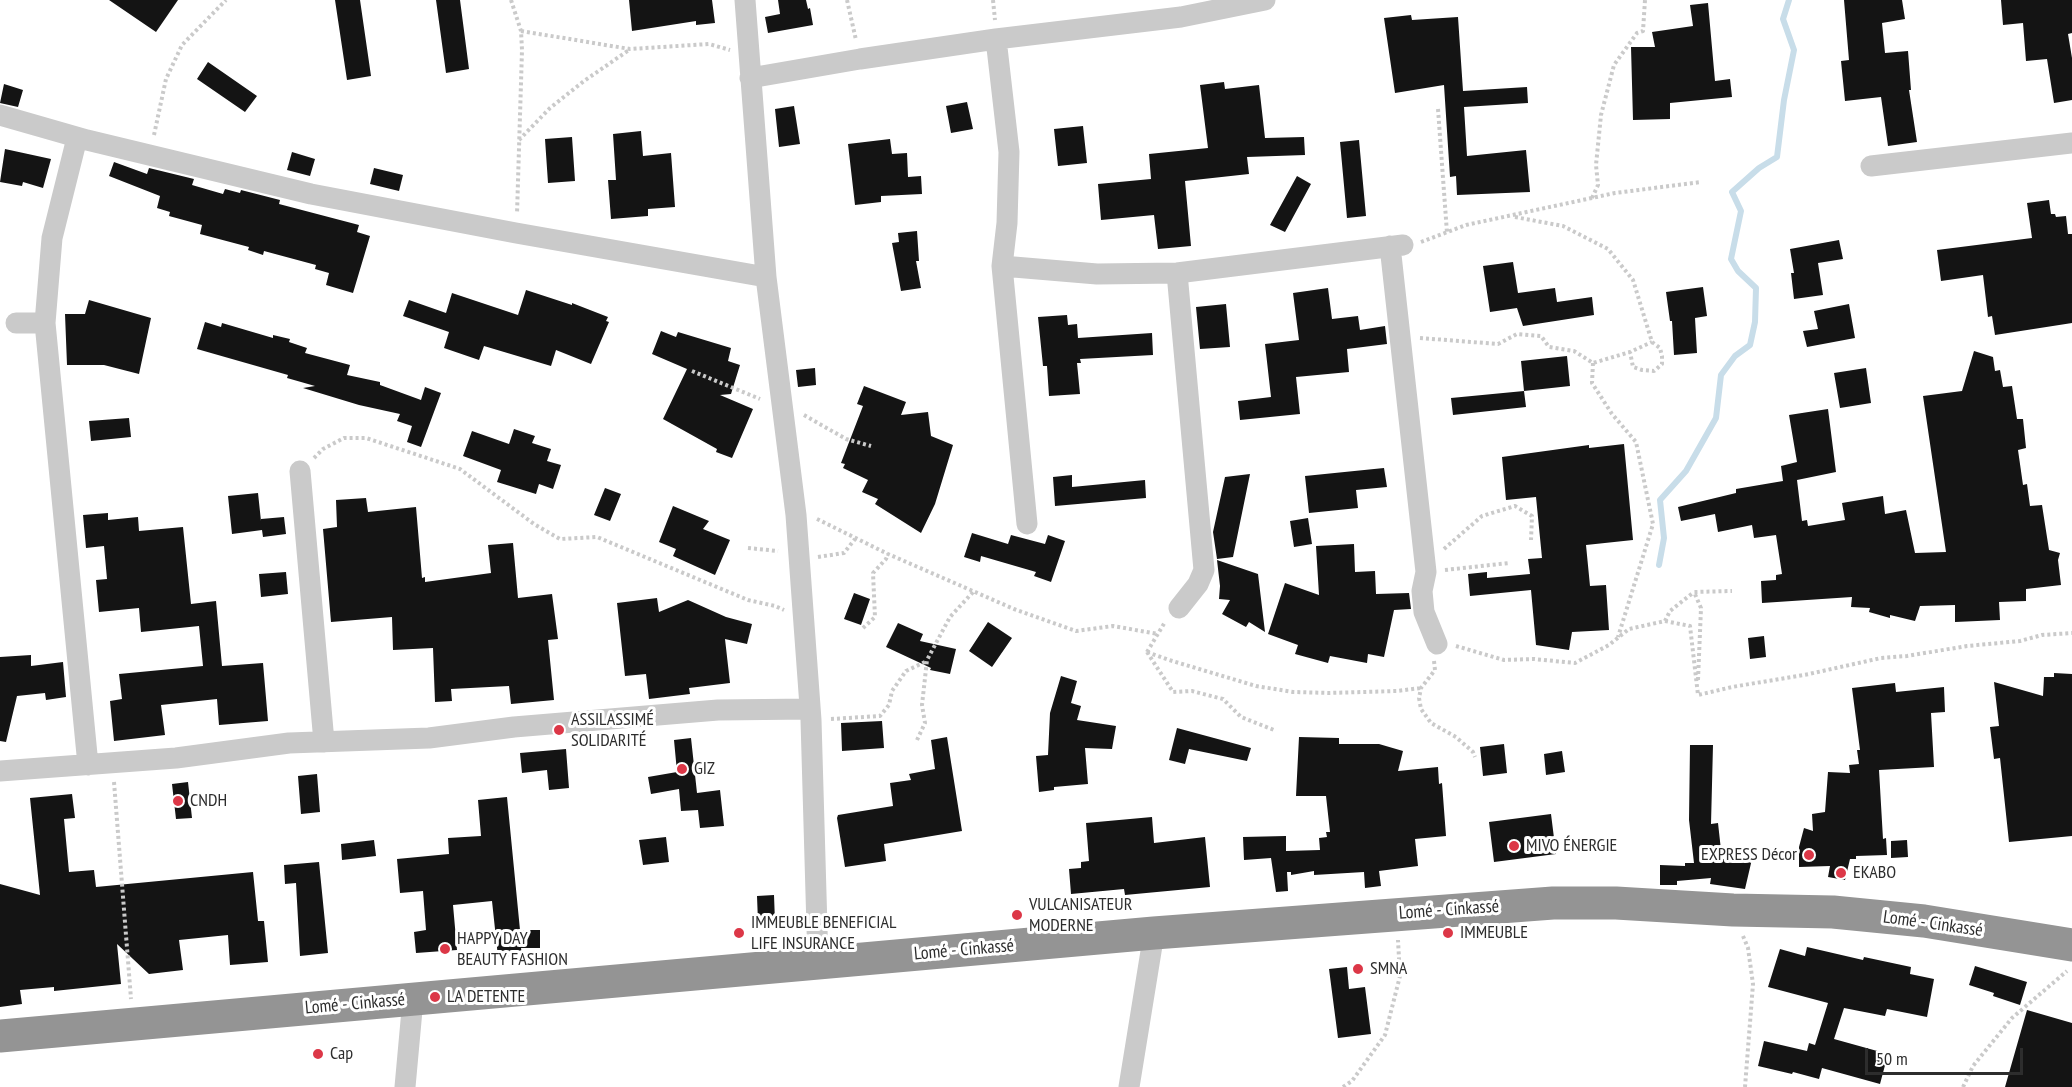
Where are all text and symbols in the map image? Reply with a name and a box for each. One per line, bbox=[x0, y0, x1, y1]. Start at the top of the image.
place label: ASSILASSIMÉ SOLIDARITÉ bbox=[571, 709, 654, 752]
marker: ASSILASSIMÉ SOLIDARITÉ bbox=[552, 723, 566, 737]
place label: GIZ bbox=[694, 758, 715, 780]
marker: GIZ bbox=[675, 762, 689, 776]
place label: CNDH bbox=[190, 790, 227, 812]
marker: CNDH bbox=[171, 794, 185, 808]
place label: MIVO ÉNERGIE bbox=[1526, 835, 1617, 857]
marker: MIVO ÉNERGIE bbox=[1507, 839, 1521, 853]
place label: EXPRESS Décor bbox=[1701, 844, 1797, 866]
marker: EXPRESS Décor bbox=[1802, 848, 1816, 862]
place label: EKABO bbox=[1853, 862, 1896, 884]
marker: EKABO bbox=[1834, 866, 1848, 880]
place label: VULCANISATEUR MODERNE bbox=[1029, 894, 1132, 936]
street label: Lomé - Cinkassé bbox=[1398, 896, 1500, 924]
street label: Lomé - Cinkassé bbox=[1882, 906, 1984, 942]
marker: VULCANISATEUR MODERNE bbox=[1010, 908, 1024, 922]
place label: IMMEUBLE BENEFICIAL LIFE INSURANCE bbox=[751, 912, 896, 954]
place label: IMMEUBLE bbox=[1460, 922, 1528, 944]
marker: IMMEUBLE BENEFICIAL LIFE INSURANCE bbox=[732, 926, 746, 940]
marker: IMMEUBLE bbox=[1441, 926, 1455, 940]
place label: HAPPY DAY BEAUTY FASHION bbox=[457, 928, 568, 970]
street label: Lomé - Cinkassé bbox=[913, 935, 1015, 965]
marker: HAPPY DAY BEAUTY FASHION bbox=[438, 942, 452, 956]
place label: SMNA bbox=[1370, 958, 1407, 980]
marker: SMNA bbox=[1351, 962, 1365, 976]
place label: LA DETENTE bbox=[447, 986, 525, 1008]
street label: Lomé - Cinkassé bbox=[304, 989, 406, 1019]
marker: LA DETENTE bbox=[428, 990, 442, 1004]
scale bar bbox=[1868, 1036, 2026, 1074]
place label: Cap bbox=[330, 1043, 353, 1065]
marker: Cap bbox=[311, 1047, 325, 1061]
text: 50 m bbox=[1876, 1047, 1908, 1070]

